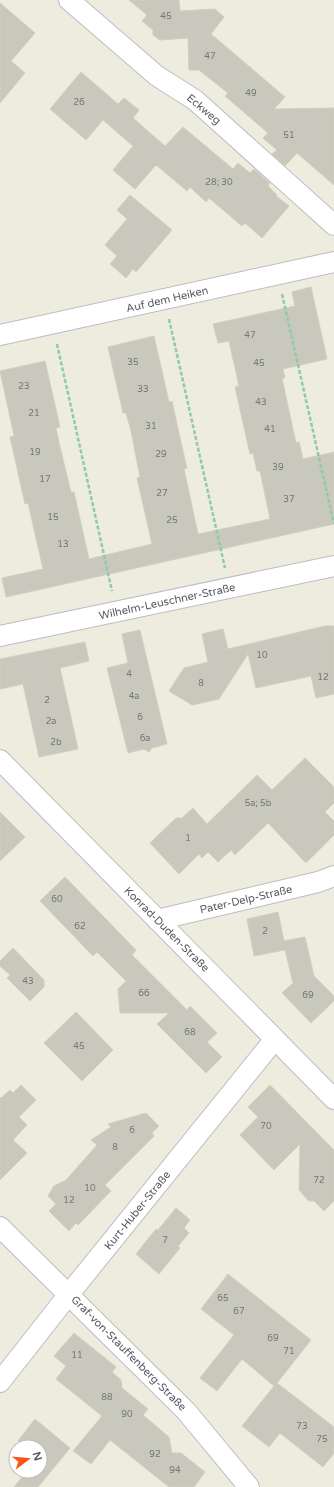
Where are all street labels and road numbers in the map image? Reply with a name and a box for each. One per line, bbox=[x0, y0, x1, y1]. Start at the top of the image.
street label: Eckweg bbox=[184, 91, 223, 127]
street label: Auf dem Heiken bbox=[125, 284, 209, 315]
street label: Wilhelm-Leuschner-Straße bbox=[98, 581, 237, 622]
street label: Pater-Delp-Straße bbox=[199, 883, 294, 916]
street label: Konrad-Duden-Straße bbox=[121, 884, 212, 975]
street label: Kurt-Huber-Straße bbox=[102, 1168, 173, 1252]
street label: Graf-von-Stauffenberg-Straße bbox=[68, 1293, 189, 1414]

